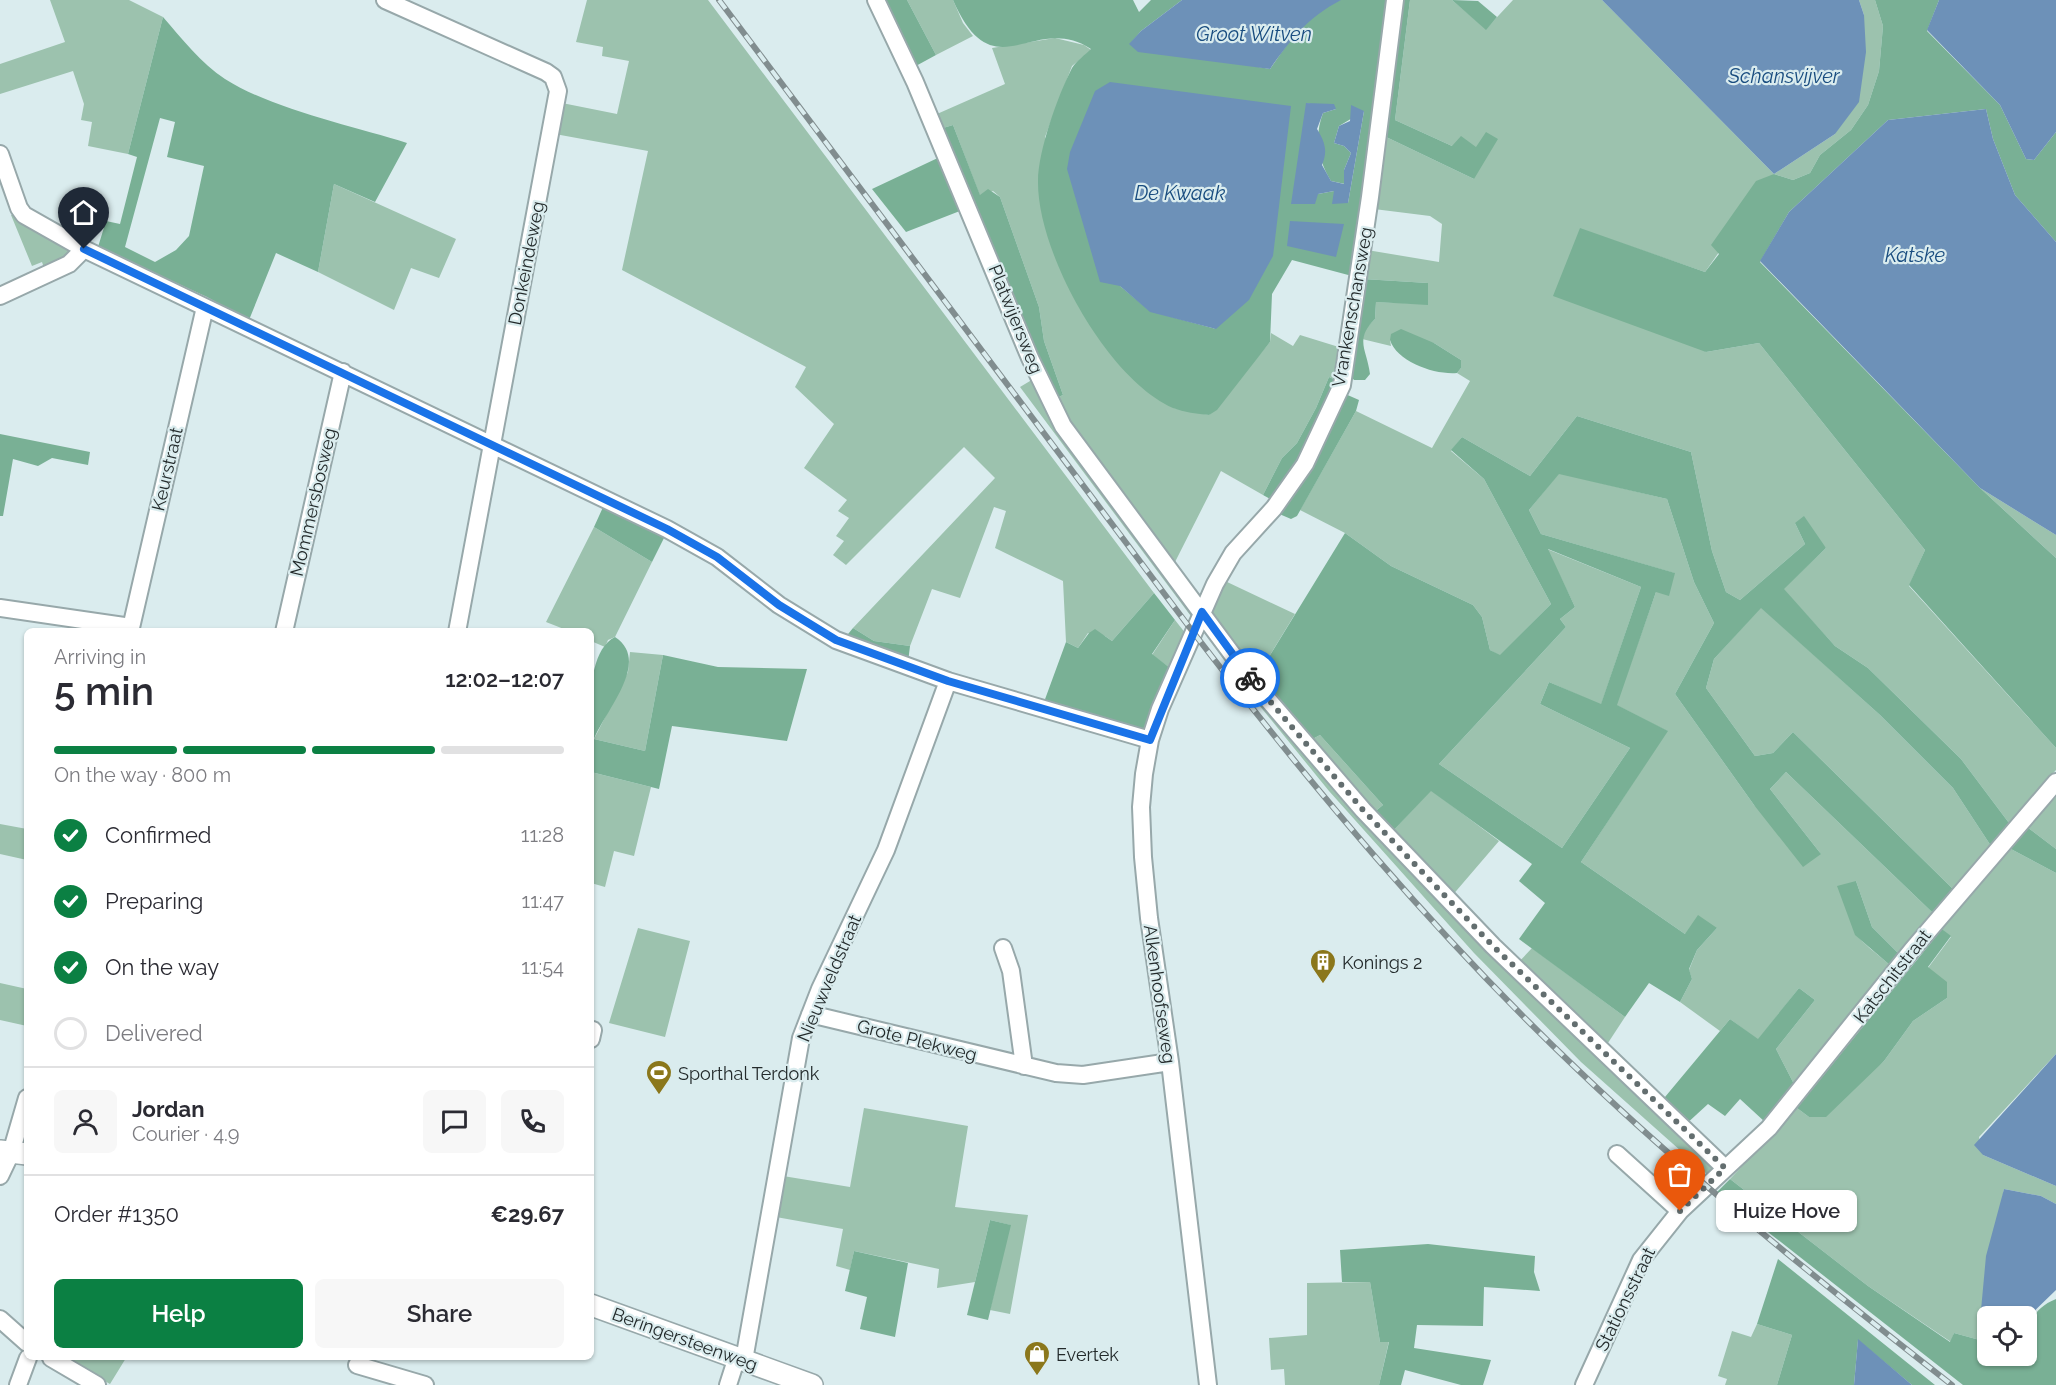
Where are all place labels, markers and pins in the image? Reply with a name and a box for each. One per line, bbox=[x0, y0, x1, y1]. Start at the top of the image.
pin bbox=[58, 187, 109, 249]
building icon: Konings 2 bbox=[1308, 947, 1338, 985]
place label: Konings 2 bbox=[1342, 952, 1422, 973]
sports icon: Sporthal Terdonk bbox=[644, 1058, 674, 1096]
place label: Sporthal Terdonk bbox=[678, 1063, 820, 1084]
pin bbox=[1654, 1149, 1705, 1211]
callout: Huize Hove bbox=[1716, 1190, 1857, 1232]
shop icon: Evertek bbox=[1022, 1339, 1052, 1377]
place label: Evertek bbox=[1056, 1344, 1119, 1365]

